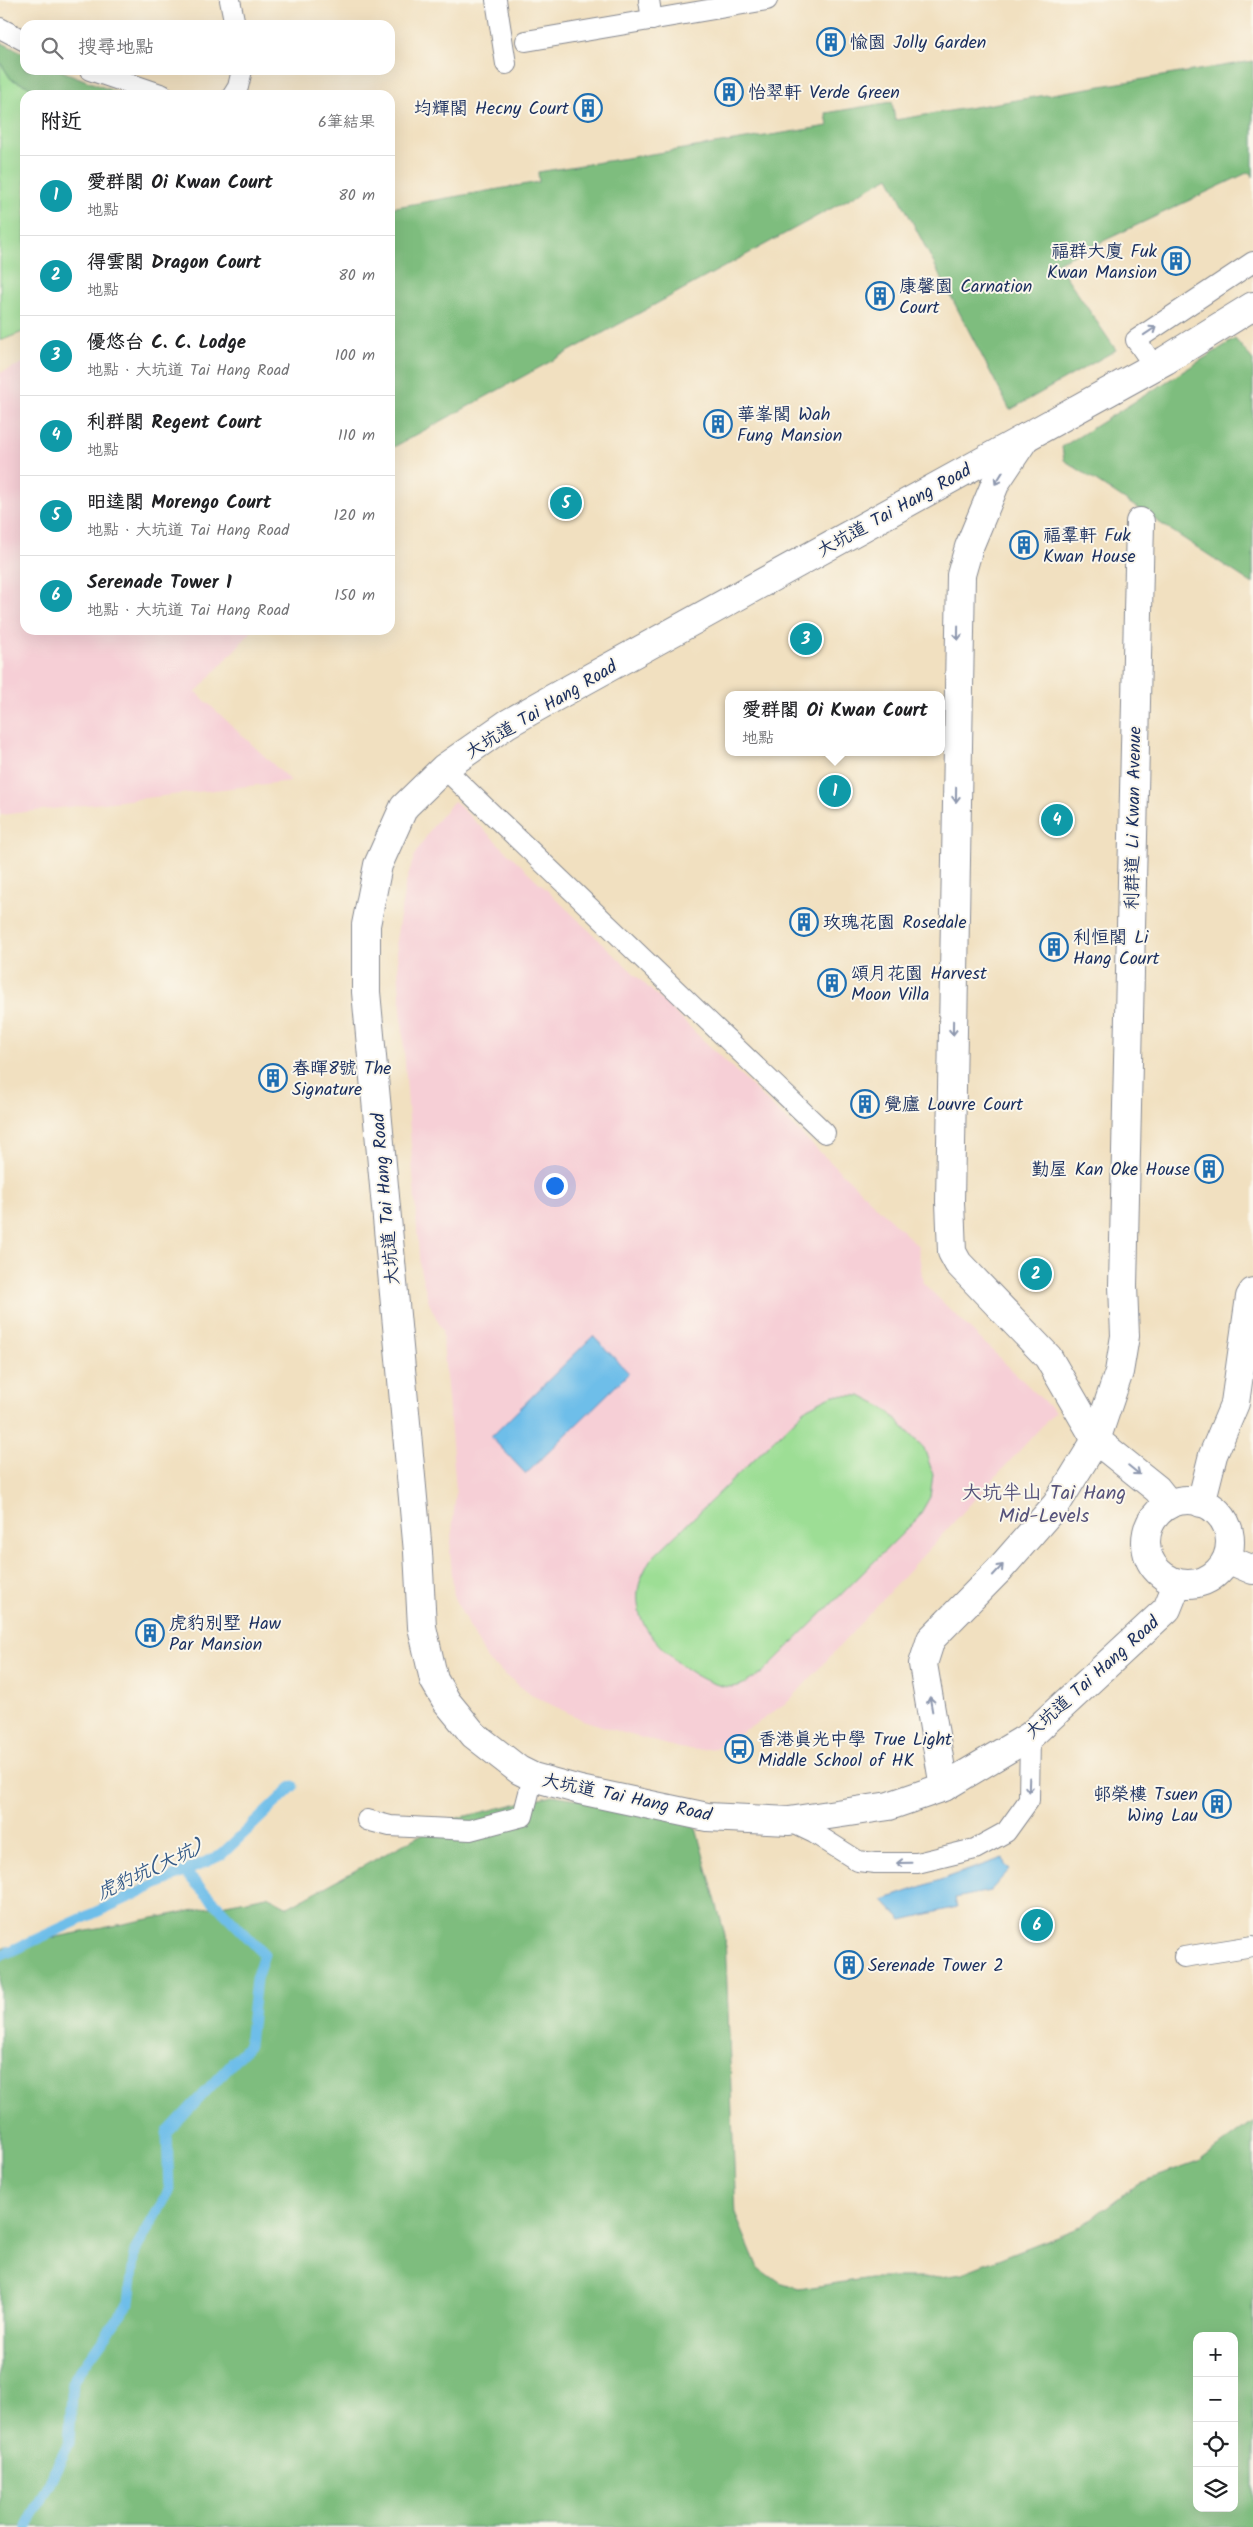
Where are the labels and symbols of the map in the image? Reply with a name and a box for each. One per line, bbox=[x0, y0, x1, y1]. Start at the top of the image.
building icon: 愉園 Jolly Garden bbox=[816, 27, 846, 57]
place label: 愉園 Jolly Garden bbox=[850, 29, 986, 58]
building icon: 怡翠軒 Verde Green bbox=[714, 77, 744, 107]
place label: 怡翠軒 Verde Green bbox=[748, 79, 900, 108]
building icon: 均輝閣 Hecny Court bbox=[573, 93, 603, 123]
place label: 均輝閣 Hecny Court bbox=[414, 95, 570, 124]
place label: 福群大廈 Fuk Kwan Mansion bbox=[1047, 238, 1158, 288]
building icon: 福群大廈 Fuk Kwan Mansion bbox=[1161, 246, 1191, 276]
place label: 康馨園 Carnation Court bbox=[899, 273, 1032, 323]
building icon: 康馨園 Carnation Court bbox=[865, 281, 895, 311]
one-way arrow bbox=[1143, 326, 1157, 336]
place label: 華峯閣 Wah Fung Mansion bbox=[737, 401, 842, 451]
building icon: 華峯閣 Wah Fung Mansion bbox=[703, 409, 733, 439]
street label: 大坑道 Tai Hang Road bbox=[812, 456, 978, 566]
one-way arrow bbox=[993, 470, 1003, 484]
pin: 5 bbox=[550, 484, 582, 522]
place label: 福羣軒 Fuk Kwan House bbox=[1043, 522, 1136, 572]
building icon: 福羣軒 Fuk Kwan House bbox=[1009, 530, 1039, 560]
pin: 3 bbox=[790, 620, 822, 658]
one-way arrow bbox=[953, 624, 963, 641]
street label: 大坑道 Tai Hang Road bbox=[460, 653, 624, 767]
street label: 利群道 Li Kwan Avenue bbox=[1118, 726, 1151, 910]
pin: 1 bbox=[819, 772, 851, 810]
one-way arrow bbox=[951, 787, 961, 803]
pin: 4 bbox=[1041, 801, 1073, 839]
building icon: 玫瑰花園 Rosedale bbox=[789, 907, 819, 937]
place label: 玫瑰花園 Rosedale bbox=[823, 909, 967, 938]
place label: 利恒閣 Li Hang Court bbox=[1073, 924, 1160, 974]
building icon: 利恒閣 Li Hang Court bbox=[1039, 932, 1069, 962]
place label: 頌月花園 Harvest Moon Villa bbox=[851, 960, 988, 1010]
building icon: 頌月花園 Harvest Moon Villa bbox=[817, 968, 847, 998]
one-way arrow bbox=[948, 1020, 958, 1036]
place label: 春暉8號 The Signature bbox=[292, 1055, 391, 1105]
building icon: 春暉8號 The Signature bbox=[258, 1063, 288, 1093]
building icon: 覺廬 Louvre Court bbox=[850, 1089, 880, 1119]
place label: 覺廬 Louvre Court bbox=[884, 1091, 1024, 1120]
street label: 大坑道 Tai Hang Road bbox=[364, 1111, 408, 1286]
building icon: 勤屋 Kan Oke House bbox=[1194, 1154, 1224, 1184]
place label: 勤屋 Kan Oke House bbox=[1031, 1156, 1190, 1185]
your location bbox=[542, 1173, 568, 1199]
pin: 2 bbox=[1020, 1255, 1052, 1293]
one-way arrow bbox=[1127, 1465, 1140, 1476]
district label: 大坑半山 Tai Hang Mid-Levels bbox=[962, 1478, 1126, 1533]
one-way arrow bbox=[992, 1564, 1004, 1577]
street label: 大坑道 Tai Hang Road bbox=[1019, 1609, 1168, 1747]
place label: 虎豹別墅 Haw Par Mansion bbox=[169, 1610, 282, 1660]
building icon: 虎豹別墅 Haw Par Mansion bbox=[135, 1618, 165, 1648]
one-way arrow bbox=[925, 1696, 935, 1712]
place label: 香港真光中學 True Light Middle School of HK bbox=[758, 1726, 953, 1776]
bus stop icon: 香港真光中學 True Light Middle School of HK bbox=[724, 1734, 754, 1764]
street label: 大坑道 Tai Hang Road bbox=[539, 1766, 715, 1831]
one-way arrow bbox=[1024, 1776, 1034, 1793]
place label: 邨榮樓 Tsuen Wing Lau bbox=[1093, 1781, 1198, 1831]
building icon: 邨榮樓 Tsuen Wing Lau bbox=[1202, 1789, 1232, 1819]
water label: 虎豹坑(大坑) bbox=[92, 1832, 210, 1908]
one-way arrow bbox=[896, 1858, 912, 1868]
pin: 6 bbox=[1021, 1906, 1053, 1944]
building icon: Serenade Tower 2 bbox=[834, 1950, 864, 1980]
place label: Serenade Tower 2 bbox=[868, 1952, 1004, 1981]

